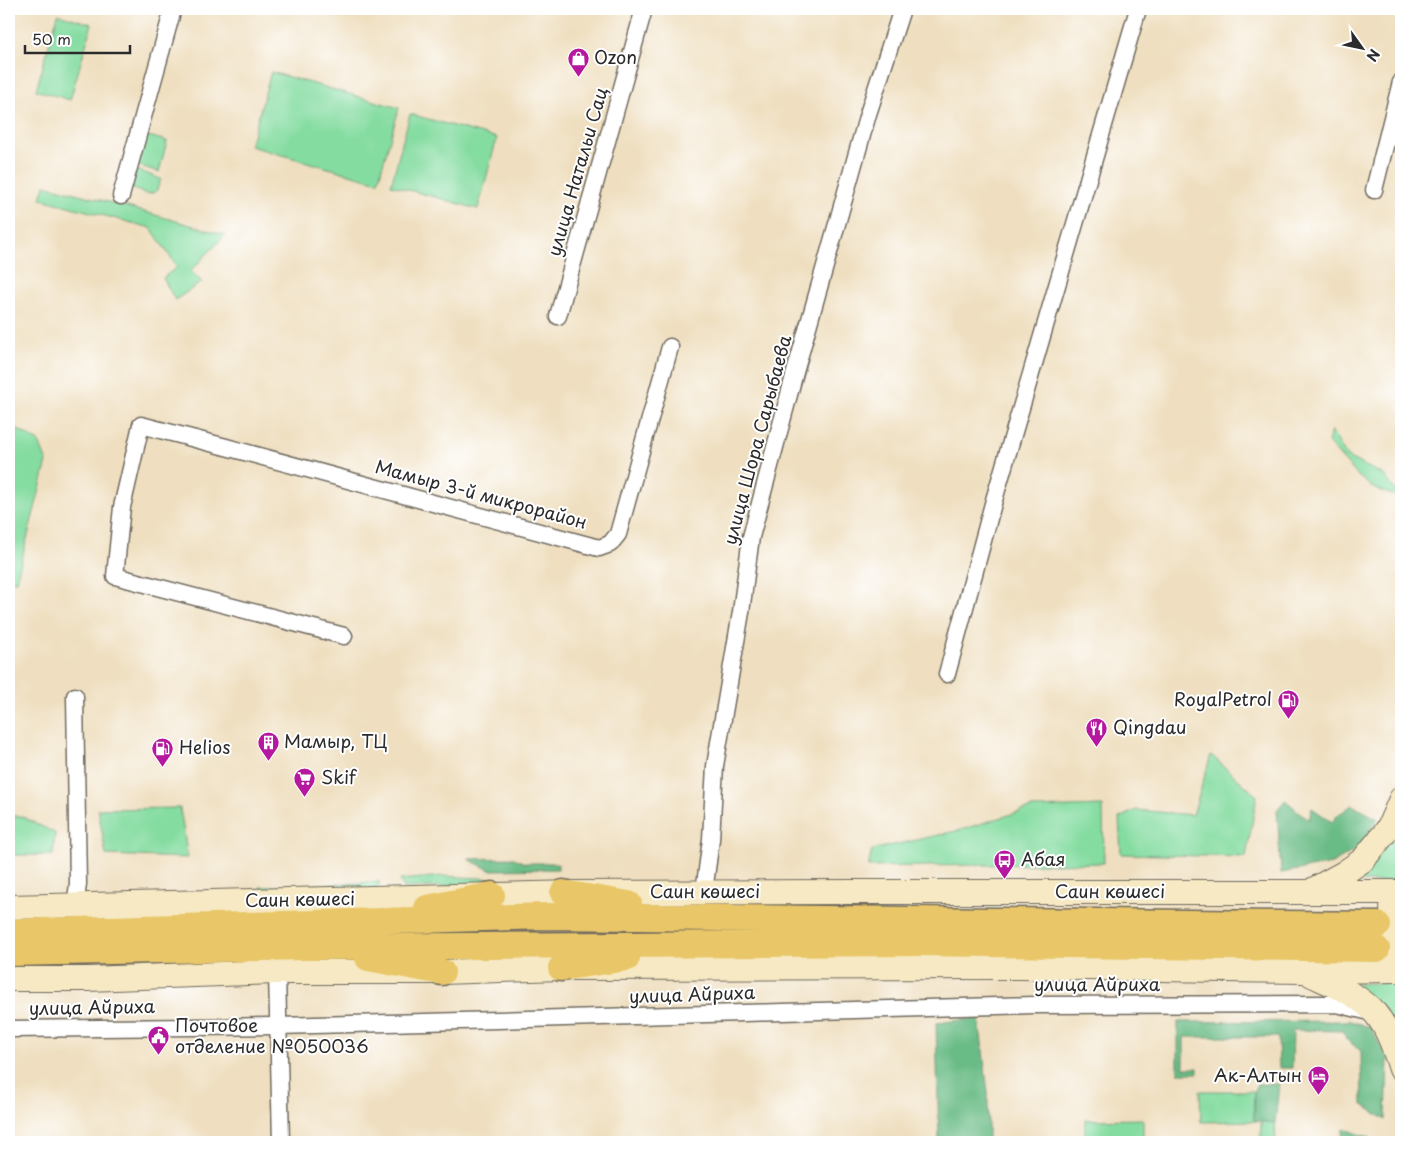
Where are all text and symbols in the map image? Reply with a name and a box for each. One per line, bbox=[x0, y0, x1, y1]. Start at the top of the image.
scale bar bbox=[25, 22, 130, 54]
north arrow bbox=[1338, 22, 1388, 72]
text: 50 m bbox=[32, 27, 71, 50]
place label: Ozon bbox=[594, 43, 637, 70]
text: N bbox=[1361, 45, 1385, 66]
shop icon: Ozon bbox=[566, 46, 590, 77]
street label: улица Натальи Сац bbox=[540, 84, 614, 259]
street label: улица Шора Сарыбаева bbox=[716, 331, 798, 547]
street label: Мамыр 3-й микрорайон bbox=[372, 452, 590, 535]
place label: RoyalPetrol bbox=[1174, 685, 1272, 712]
fuel station icon: RoyalPetrol bbox=[1276, 688, 1300, 719]
place label: Qingdau bbox=[1113, 713, 1186, 740]
restaurant icon: Qingdau bbox=[1085, 716, 1109, 747]
place label: Мамыр, ТЦ bbox=[284, 727, 388, 754]
building icon: Мамыр, ТЦ bbox=[256, 730, 280, 761]
place label: Helios bbox=[179, 733, 230, 760]
fuel station icon: Helios bbox=[151, 736, 175, 767]
place label: Skif bbox=[321, 763, 358, 790]
supermarket icon: Skif bbox=[293, 766, 317, 797]
place label: Абая bbox=[1021, 845, 1065, 872]
bus stop icon: Абая bbox=[993, 848, 1017, 879]
street label: Саин көшесі bbox=[650, 877, 760, 904]
street label: Саин көшесі bbox=[1055, 877, 1165, 904]
street label: Саин көшесі bbox=[245, 884, 355, 913]
street label: улица Айриха bbox=[1034, 970, 1161, 997]
street label: улица Айриха bbox=[628, 978, 756, 1009]
street label: улица Айриха bbox=[29, 992, 156, 1021]
place label: Почтовое отделение №050036 bbox=[175, 1011, 369, 1059]
public building icon: Почтовое отделение №050036 bbox=[147, 1024, 171, 1055]
place label: Ак-Алтын bbox=[1214, 1061, 1302, 1088]
hotel icon: Ак-Алтын bbox=[1306, 1064, 1330, 1095]

